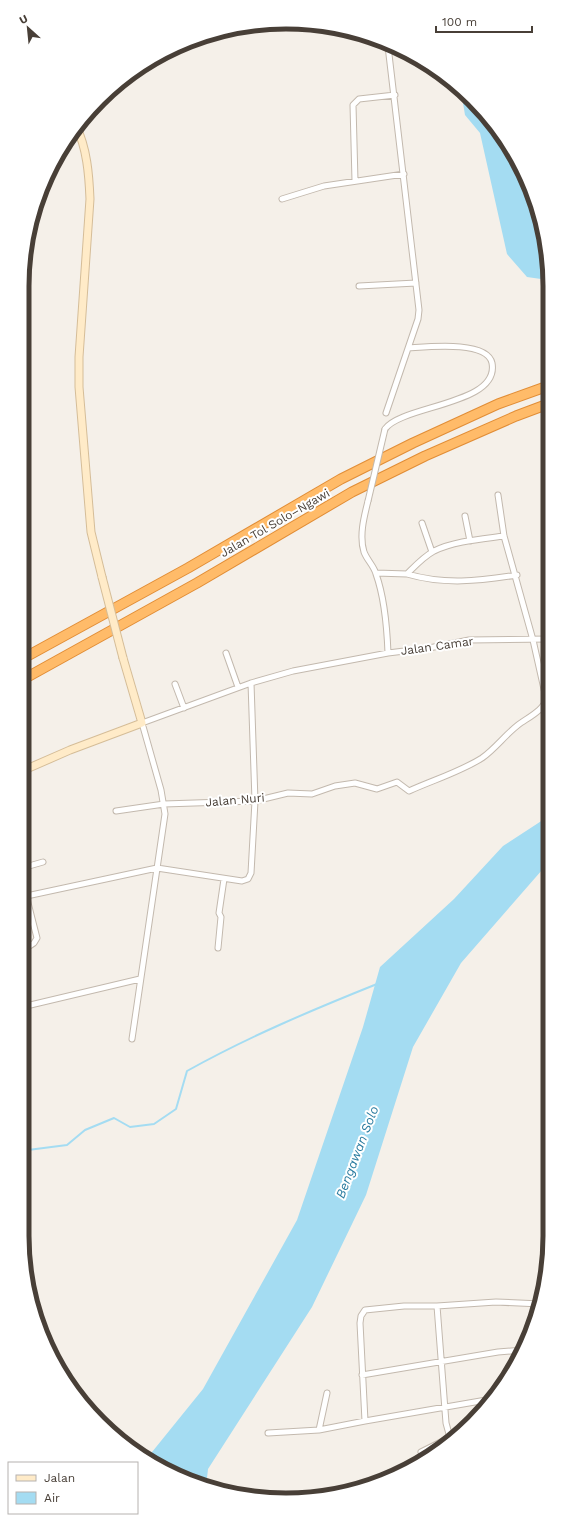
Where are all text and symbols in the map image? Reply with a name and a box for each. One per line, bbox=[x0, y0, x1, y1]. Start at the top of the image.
north arrow bbox=[8, 8, 48, 48]
scale bar bbox=[436, 8, 532, 34]
text: U bbox=[17, 12, 30, 27]
text: 100 m bbox=[442, 15, 477, 29]
street label: Jalan Tol Solo–Ngawi bbox=[218, 486, 332, 560]
street label: Jalan Camar bbox=[400, 634, 474, 658]
street label: Jalan Nuri bbox=[205, 790, 265, 810]
water label: Bengawan Solo bbox=[332, 1104, 382, 1200]
legend bbox=[8, 1462, 138, 1514]
text: Jalan bbox=[44, 1471, 75, 1485]
text: Air bbox=[44, 1491, 60, 1505]

